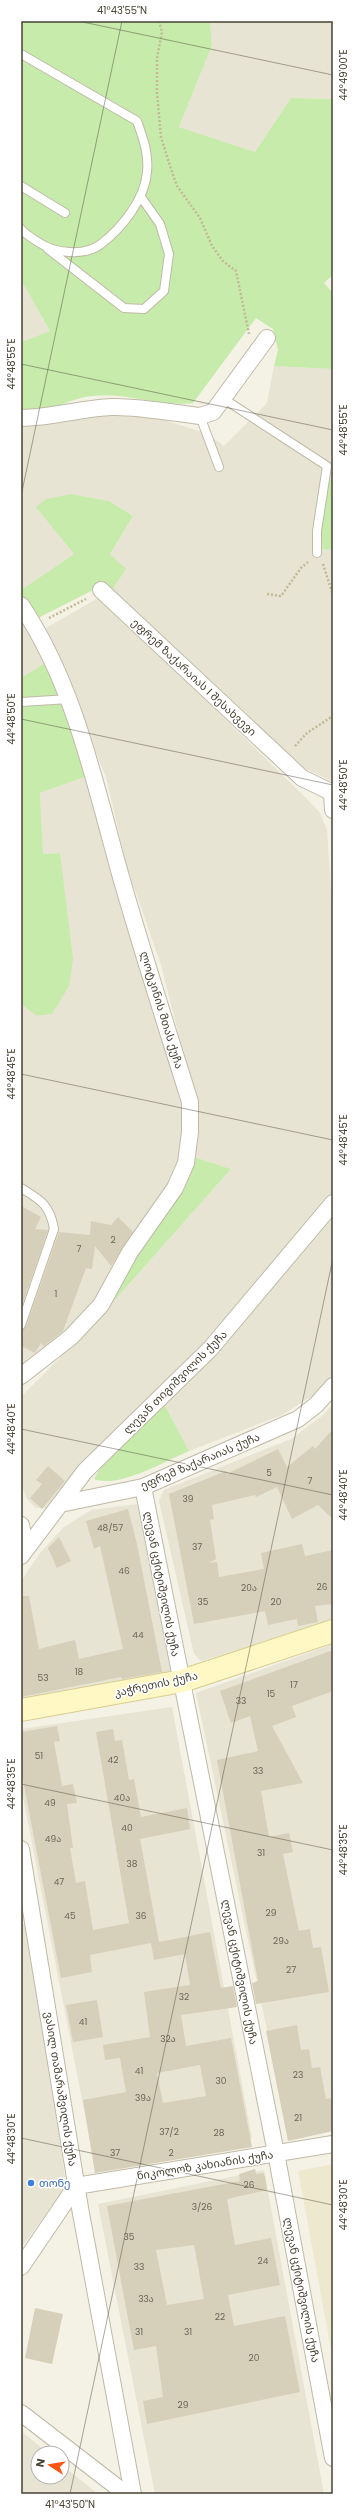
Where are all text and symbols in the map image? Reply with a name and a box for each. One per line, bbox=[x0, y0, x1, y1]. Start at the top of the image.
text: 41°43'55"N bbox=[97, 3, 147, 18]
text: 44°49'00"E bbox=[336, 49, 351, 101]
text: 44°48'55"E bbox=[4, 338, 19, 390]
text: 44°48'55"E bbox=[336, 404, 351, 456]
street label: ეფრემ ზაქარაიას I შესახვევი bbox=[128, 615, 260, 739]
text: 44°48'50"E bbox=[4, 693, 19, 745]
text: 44°48'50"E bbox=[336, 759, 351, 811]
street label: ლოტკინის მთას ქუჩა bbox=[137, 949, 187, 1071]
text: 44°48'45"E bbox=[4, 1048, 19, 1100]
text: 44°48'45"E bbox=[336, 1114, 351, 1166]
house number: 2 bbox=[110, 1234, 116, 1246]
house number: 7 bbox=[77, 1243, 82, 1255]
house number: 1 bbox=[55, 1288, 58, 1300]
street label: ლევან თიგიშვილის ქუჩა bbox=[119, 1326, 231, 1438]
text: 44°48'40"E bbox=[4, 1403, 19, 1455]
street label: ეფრემ ზაქარაიას ქუჩა bbox=[138, 1429, 262, 1493]
house number: 5 bbox=[266, 1467, 272, 1479]
text: 44°48'40"E bbox=[336, 1469, 351, 1521]
house number: 7 bbox=[308, 1475, 313, 1487]
house number: 39 bbox=[183, 1493, 194, 1505]
street label: ლევან ცქიტიშვილის ქუჩა bbox=[140, 1510, 184, 1658]
house number: 48/57 bbox=[97, 1522, 123, 1534]
house number: 37 bbox=[192, 1541, 202, 1553]
house number: 46 bbox=[118, 1565, 130, 1577]
house number: 26 bbox=[317, 1581, 328, 1593]
house number: 20ა bbox=[241, 1582, 257, 1594]
house number: 35 bbox=[198, 1596, 209, 1608]
house number: 20 bbox=[271, 1596, 282, 1608]
house number: 44 bbox=[132, 1629, 144, 1641]
house number: 18 bbox=[75, 1666, 84, 1678]
street label: კაჭრეთის ქუჩა bbox=[113, 1667, 199, 1701]
house number: 53 bbox=[38, 1672, 48, 1684]
house number: 17 bbox=[290, 1679, 298, 1691]
house number: 15 bbox=[267, 1688, 276, 1700]
house number: 33 bbox=[236, 1695, 246, 1707]
house number: 51 bbox=[35, 1750, 43, 1762]
house number: 42 bbox=[108, 1754, 118, 1766]
text: 44°48'35"E bbox=[4, 1758, 19, 1810]
house number: 33 bbox=[253, 1765, 263, 1777]
house number: 40ა bbox=[114, 1792, 130, 1804]
house number: 49 bbox=[44, 1797, 56, 1809]
house number: 40 bbox=[121, 1822, 133, 1834]
text: 44°48'35"E bbox=[336, 1824, 351, 1876]
house number: 49ა bbox=[45, 1833, 61, 1845]
house number: 31 bbox=[257, 1847, 265, 1859]
house number: 38 bbox=[127, 1858, 138, 1870]
house number: 47 bbox=[54, 1876, 64, 1888]
street label: ლევან ცქიტიშვილის ქუჩა bbox=[218, 1898, 262, 2046]
house number: 29 bbox=[266, 1907, 277, 1919]
house number: 45 bbox=[64, 1910, 76, 1922]
house number: 36 bbox=[135, 1910, 147, 1922]
house number: 29ა bbox=[273, 1935, 289, 1947]
house number: 27 bbox=[286, 1964, 296, 1976]
house number: 32 bbox=[179, 1991, 189, 2003]
street label: ვასილ თამარაშვილის ქუჩა bbox=[41, 2011, 81, 2167]
house number: 41 bbox=[79, 2016, 87, 2028]
house number: 32ა bbox=[160, 2033, 176, 2045]
house number: 41 bbox=[135, 2065, 143, 2077]
house number: 23 bbox=[293, 2069, 303, 2081]
house number: 30 bbox=[216, 2075, 227, 2087]
house number: 39ა bbox=[135, 2092, 151, 2104]
house number: 21 bbox=[294, 2112, 302, 2124]
text: 44°48'30"E bbox=[4, 2113, 19, 2165]
house number: 37/2 bbox=[159, 2126, 179, 2138]
house number: 28 bbox=[214, 2127, 225, 2139]
street label: ნიკოლოზ კახიანის ქუჩა bbox=[136, 2146, 274, 2184]
house number: 37 bbox=[110, 2147, 120, 2159]
house number: 2 bbox=[168, 2147, 174, 2159]
place label: თონე bbox=[39, 2175, 71, 2191]
marker: თონე bbox=[26, 2178, 36, 2188]
house number: 26 bbox=[244, 2179, 255, 2191]
text: 44°48'30"E bbox=[336, 2179, 351, 2231]
house number: 3/26 bbox=[192, 2201, 213, 2213]
street label: ლევან ცქიტიშვილის ქუჩა bbox=[280, 2216, 324, 2364]
house number: 35 bbox=[124, 2231, 135, 2243]
house number: 24 bbox=[258, 2255, 269, 2267]
house number: 33 bbox=[134, 2261, 144, 2273]
house number: 33ა bbox=[138, 2293, 154, 2305]
house number: 22 bbox=[215, 2311, 225, 2323]
house number: 31 bbox=[135, 2326, 143, 2338]
house number: 31 bbox=[184, 2326, 192, 2338]
house number: 20 bbox=[249, 2352, 260, 2364]
house number: 29 bbox=[178, 2399, 189, 2411]
north arrow bbox=[30, 2445, 70, 2485]
text: N bbox=[32, 2457, 49, 2469]
text: 41°43'50"N bbox=[45, 2497, 95, 2512]

